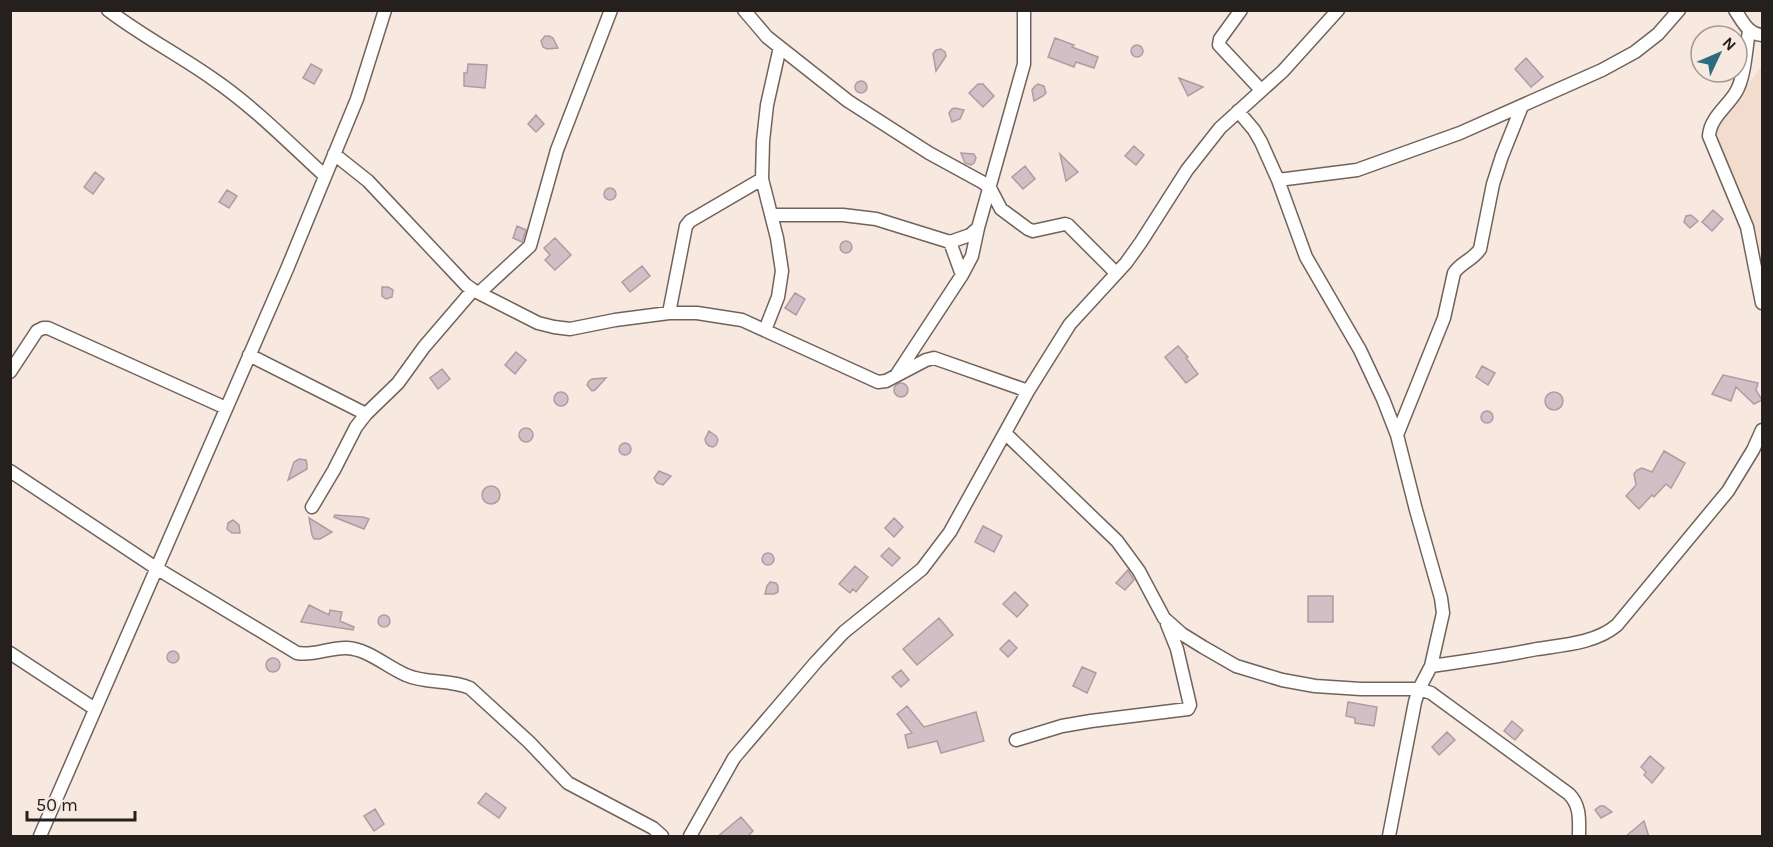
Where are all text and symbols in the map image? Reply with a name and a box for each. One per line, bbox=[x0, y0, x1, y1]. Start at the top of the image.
north arrow bbox=[1689, 24, 1749, 84]
text: N bbox=[1719, 33, 1740, 55]
scale bar bbox=[27, 784, 135, 822]
text: 50 m bbox=[36, 794, 78, 816]

